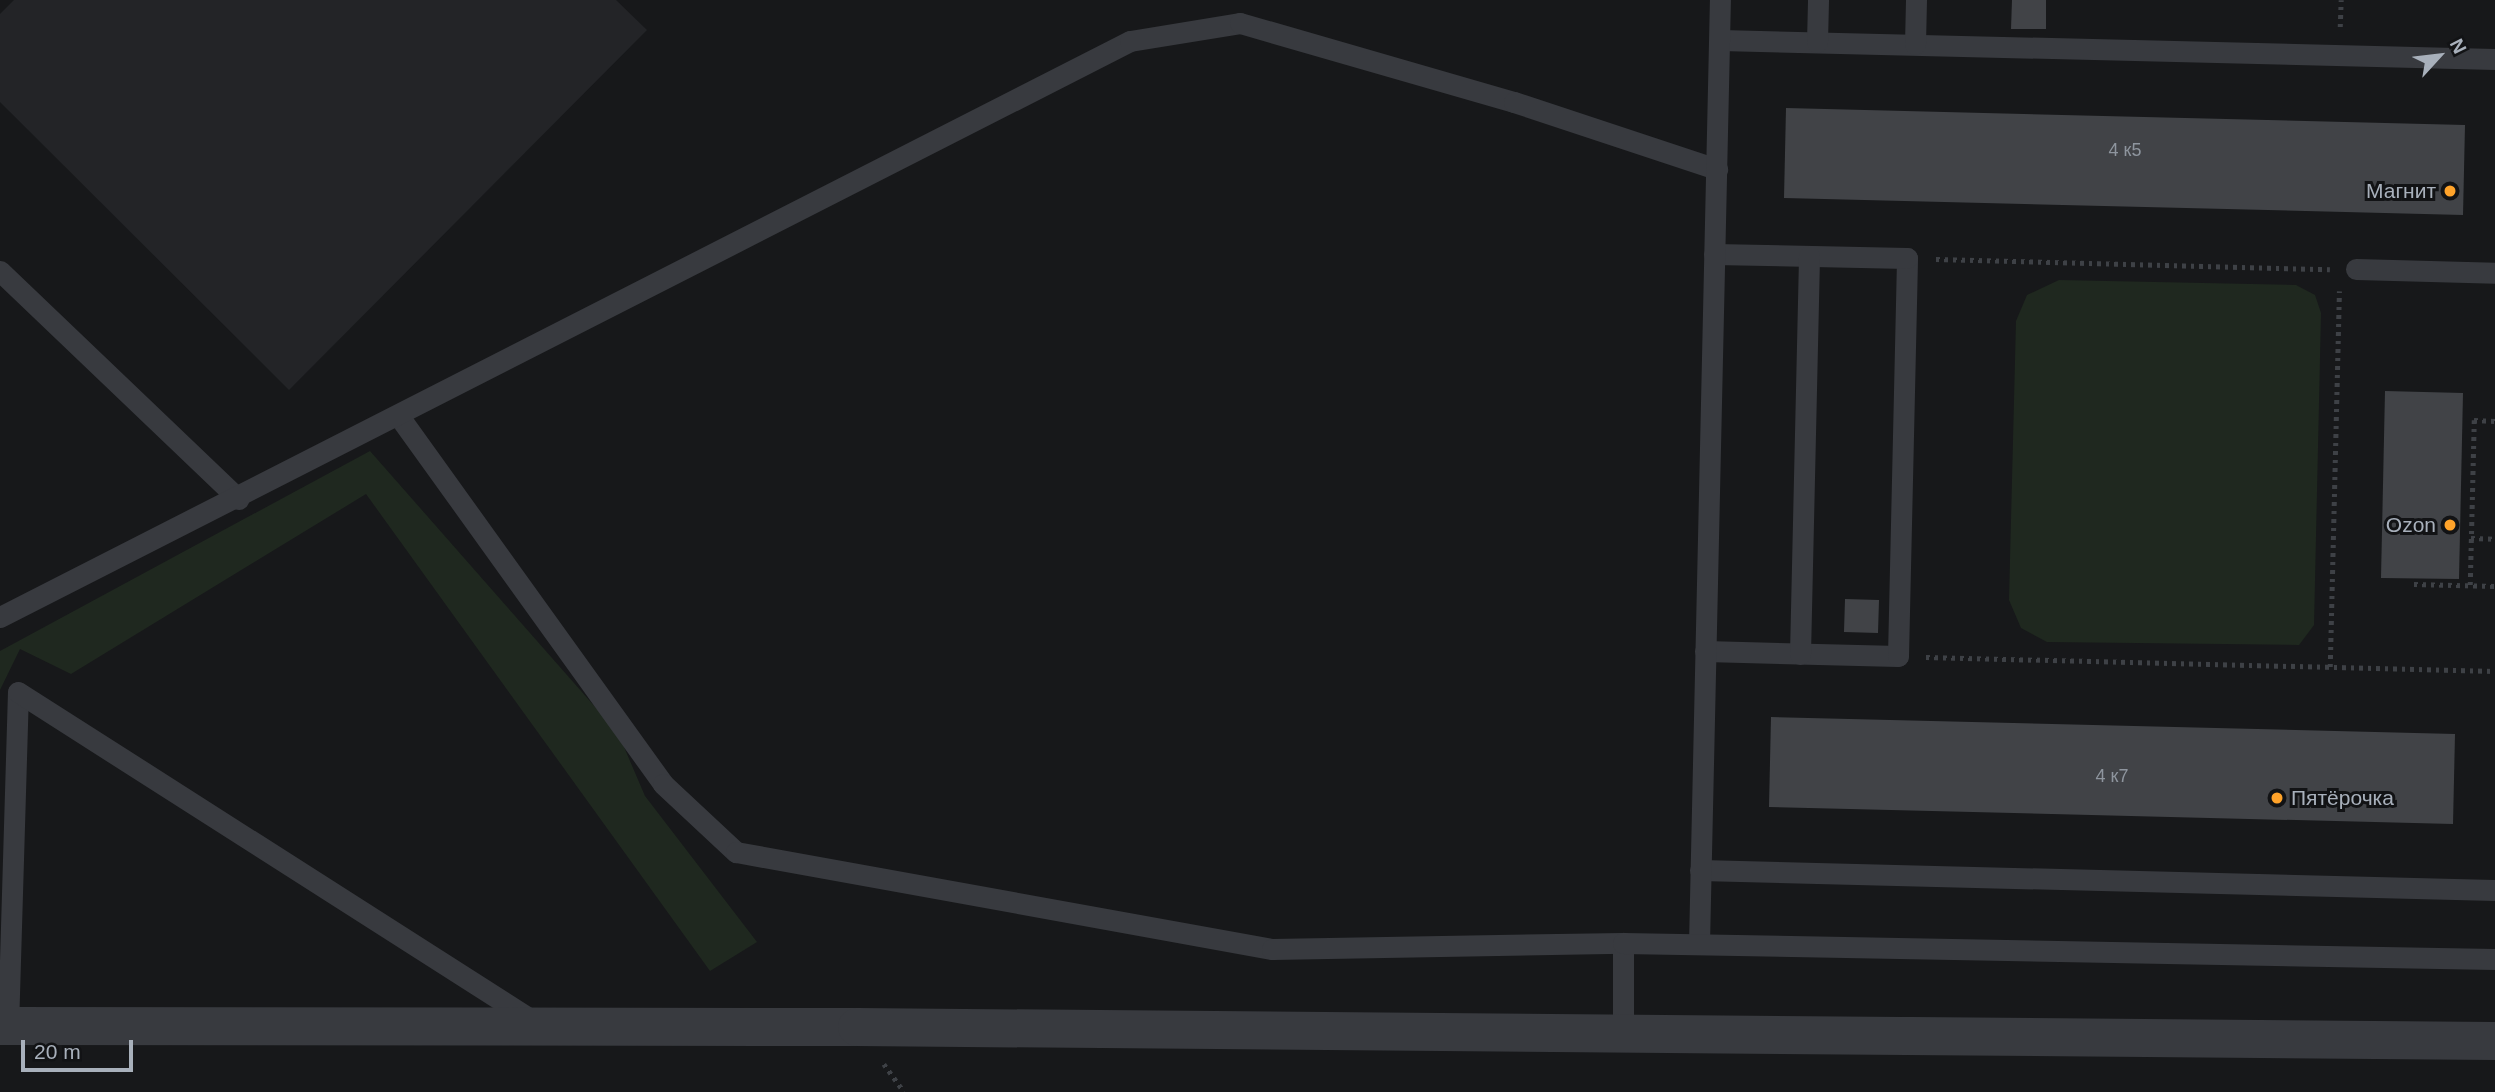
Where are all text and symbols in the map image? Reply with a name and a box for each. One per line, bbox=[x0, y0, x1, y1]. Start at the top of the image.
north arrow bbox=[2404, 21, 2474, 91]
text: N bbox=[2446, 35, 2471, 57]
house number: 4 к5 bbox=[2109, 139, 2141, 161]
place label: Магнит bbox=[2366, 178, 2436, 204]
marker: Магнит bbox=[2442, 183, 2458, 199]
place label: Ozon bbox=[2386, 512, 2436, 538]
marker: Ozon bbox=[2442, 517, 2458, 533]
house number: 4 к7 bbox=[2096, 765, 2128, 787]
place label: Пятёрочка bbox=[2291, 785, 2394, 811]
marker: Пятёрочка bbox=[2269, 790, 2285, 806]
scale bar bbox=[24, 1026, 136, 1070]
text: 20 m bbox=[34, 1040, 81, 1063]

